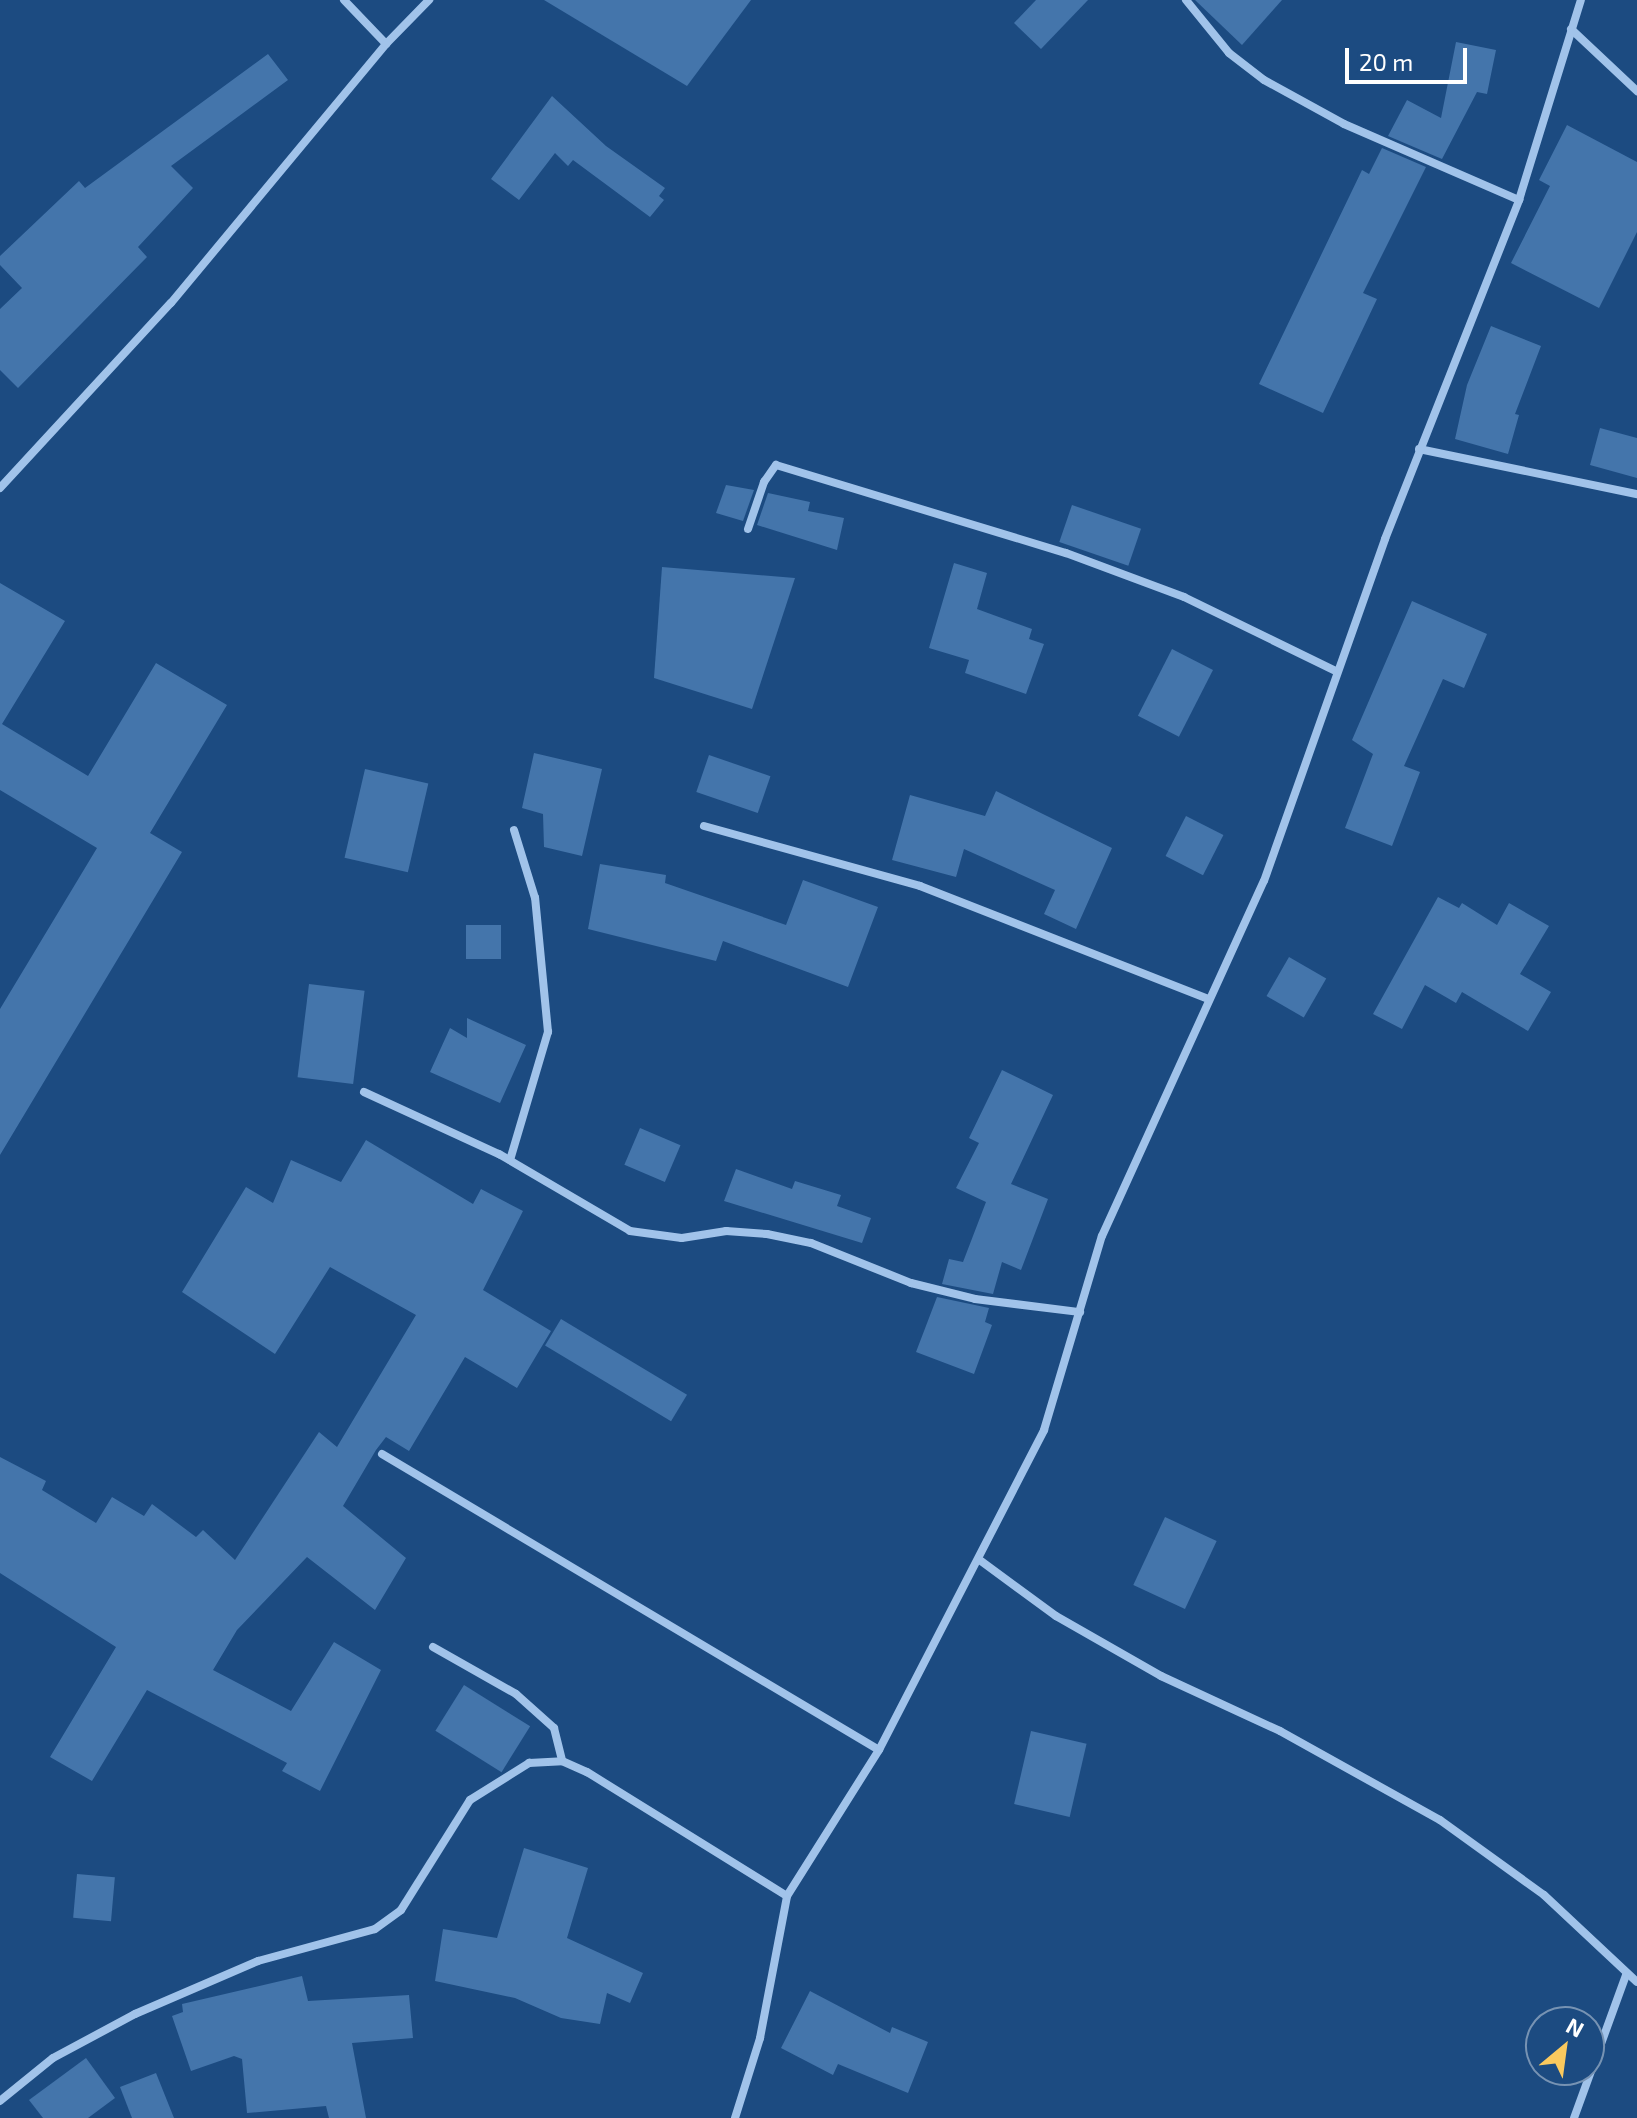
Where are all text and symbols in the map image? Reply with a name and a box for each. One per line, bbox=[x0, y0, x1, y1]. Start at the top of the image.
scale bar bbox=[1349, 32, 1471, 82]
text: 20 m bbox=[1359, 47, 1413, 76]
north arrow bbox=[1525, 2006, 1605, 2086]
text: N bbox=[1562, 2012, 1589, 2042]

